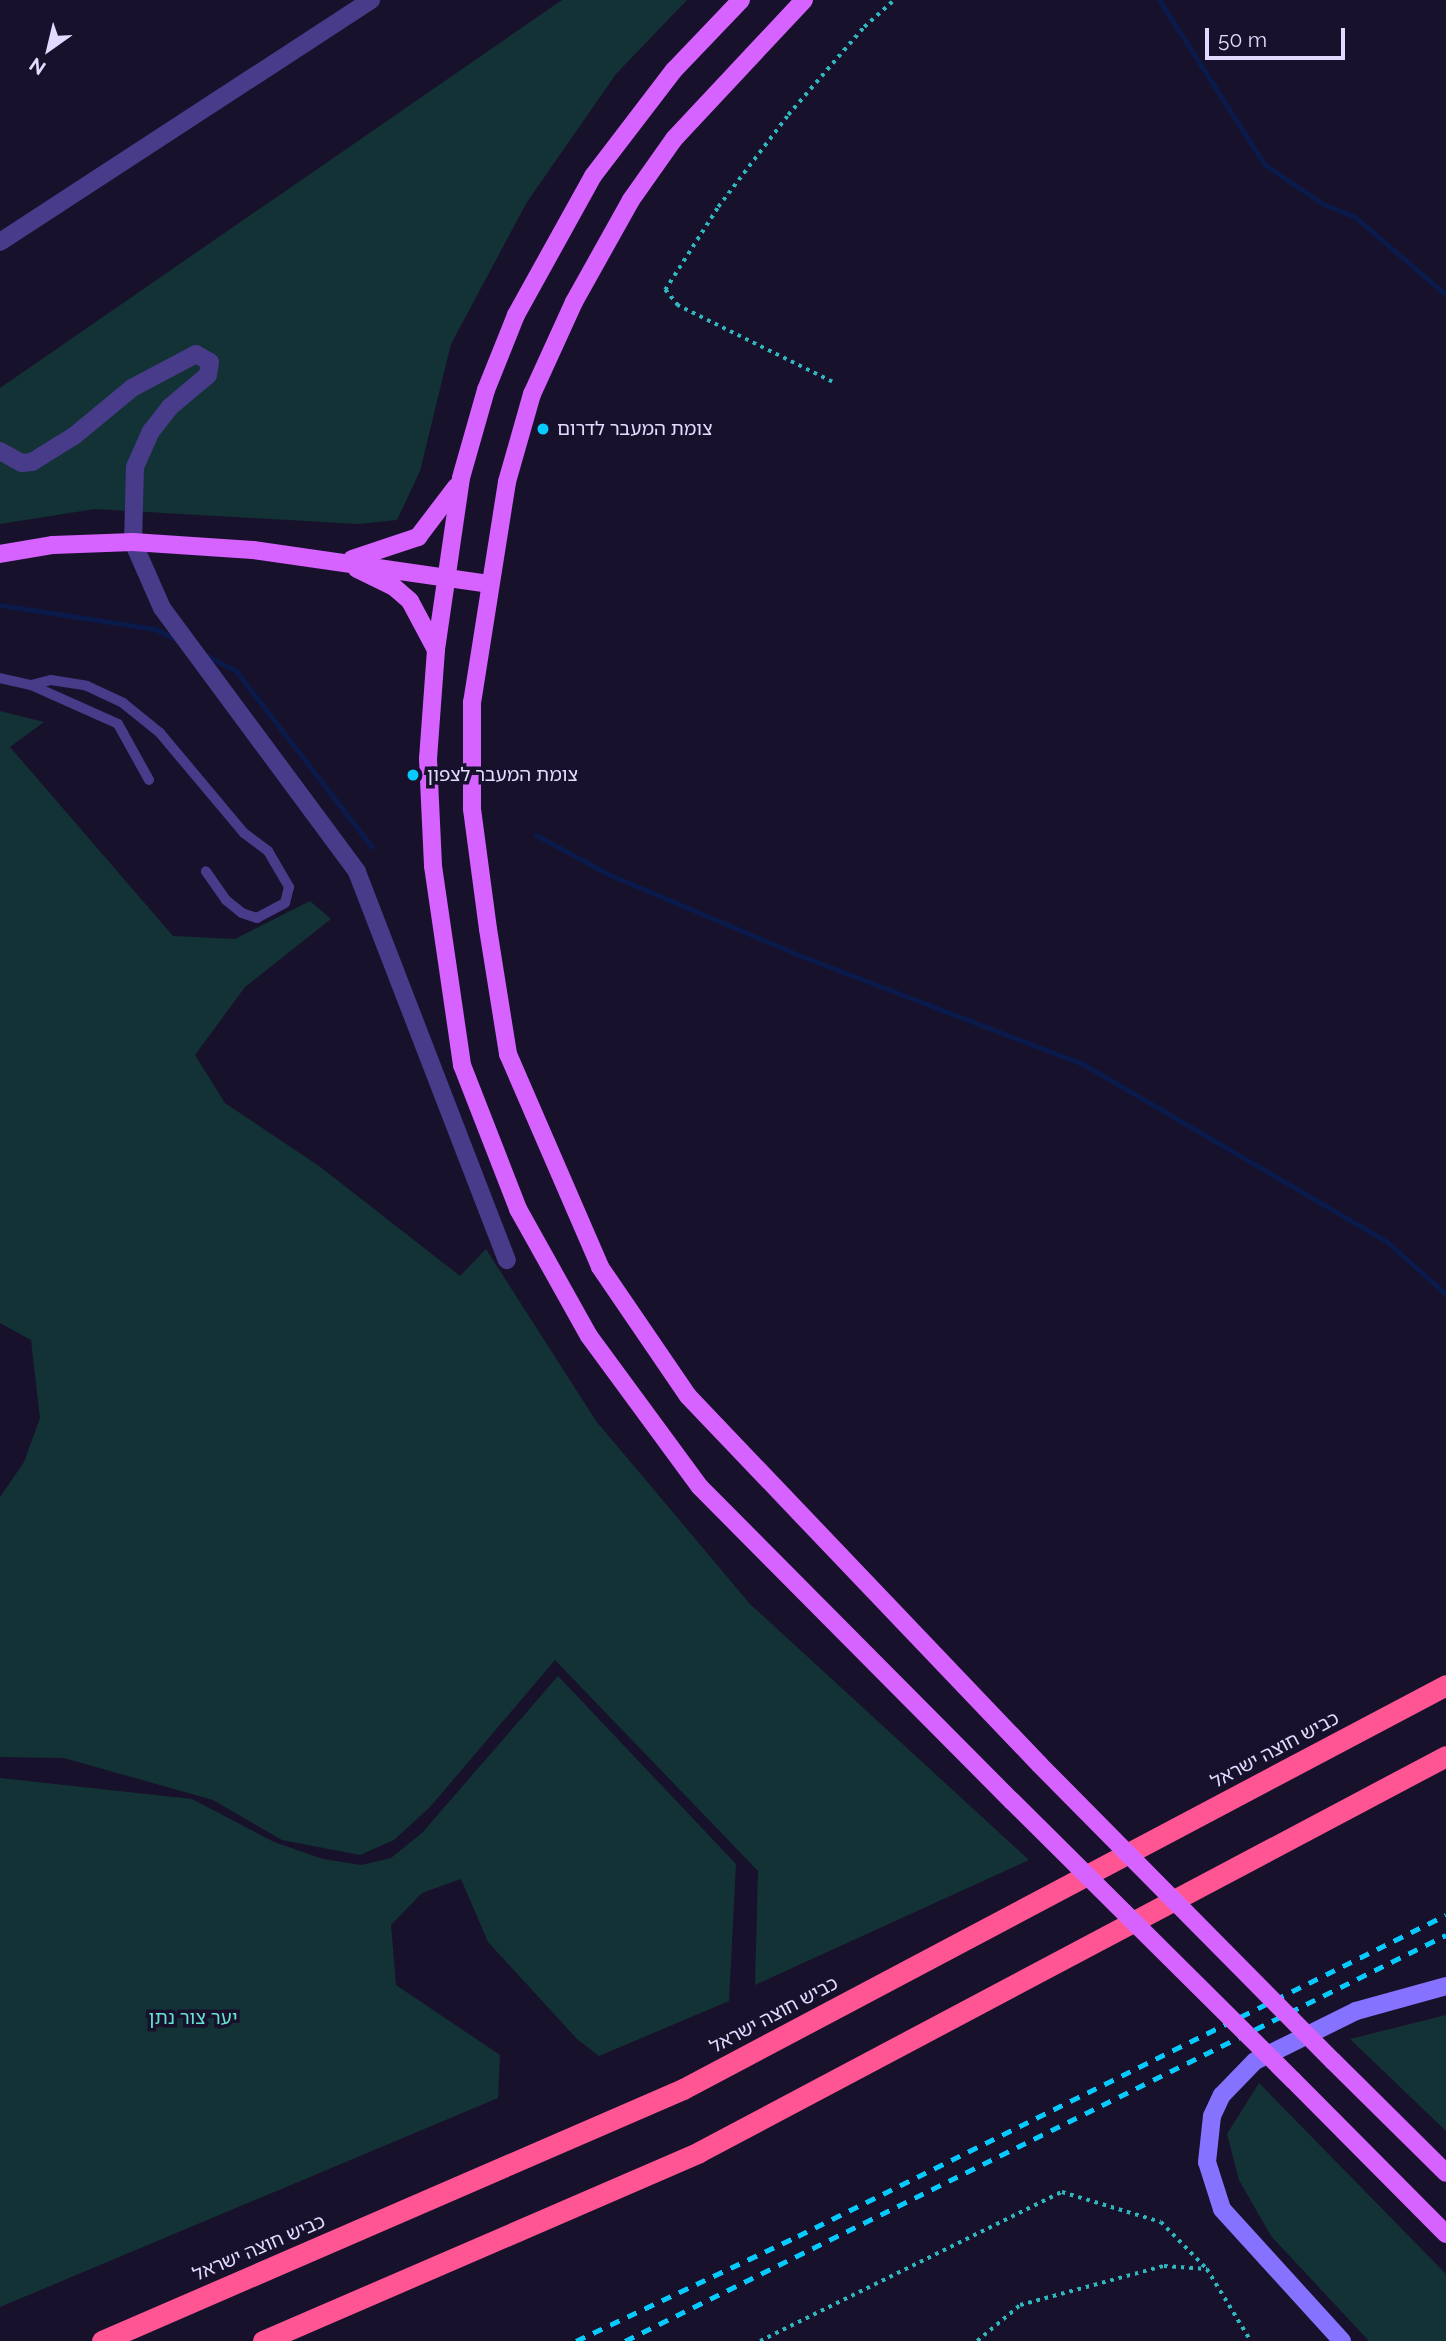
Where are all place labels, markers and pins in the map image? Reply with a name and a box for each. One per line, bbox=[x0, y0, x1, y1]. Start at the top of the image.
place label: צומת המעבר לדרום bbox=[557, 418, 713, 440]
marker: צומת המעבר לדרום bbox=[535, 421, 551, 437]
place label: צומת המעבר לצפון bbox=[427, 764, 578, 786]
marker: צומת המעבר לצפון bbox=[405, 767, 421, 783]

